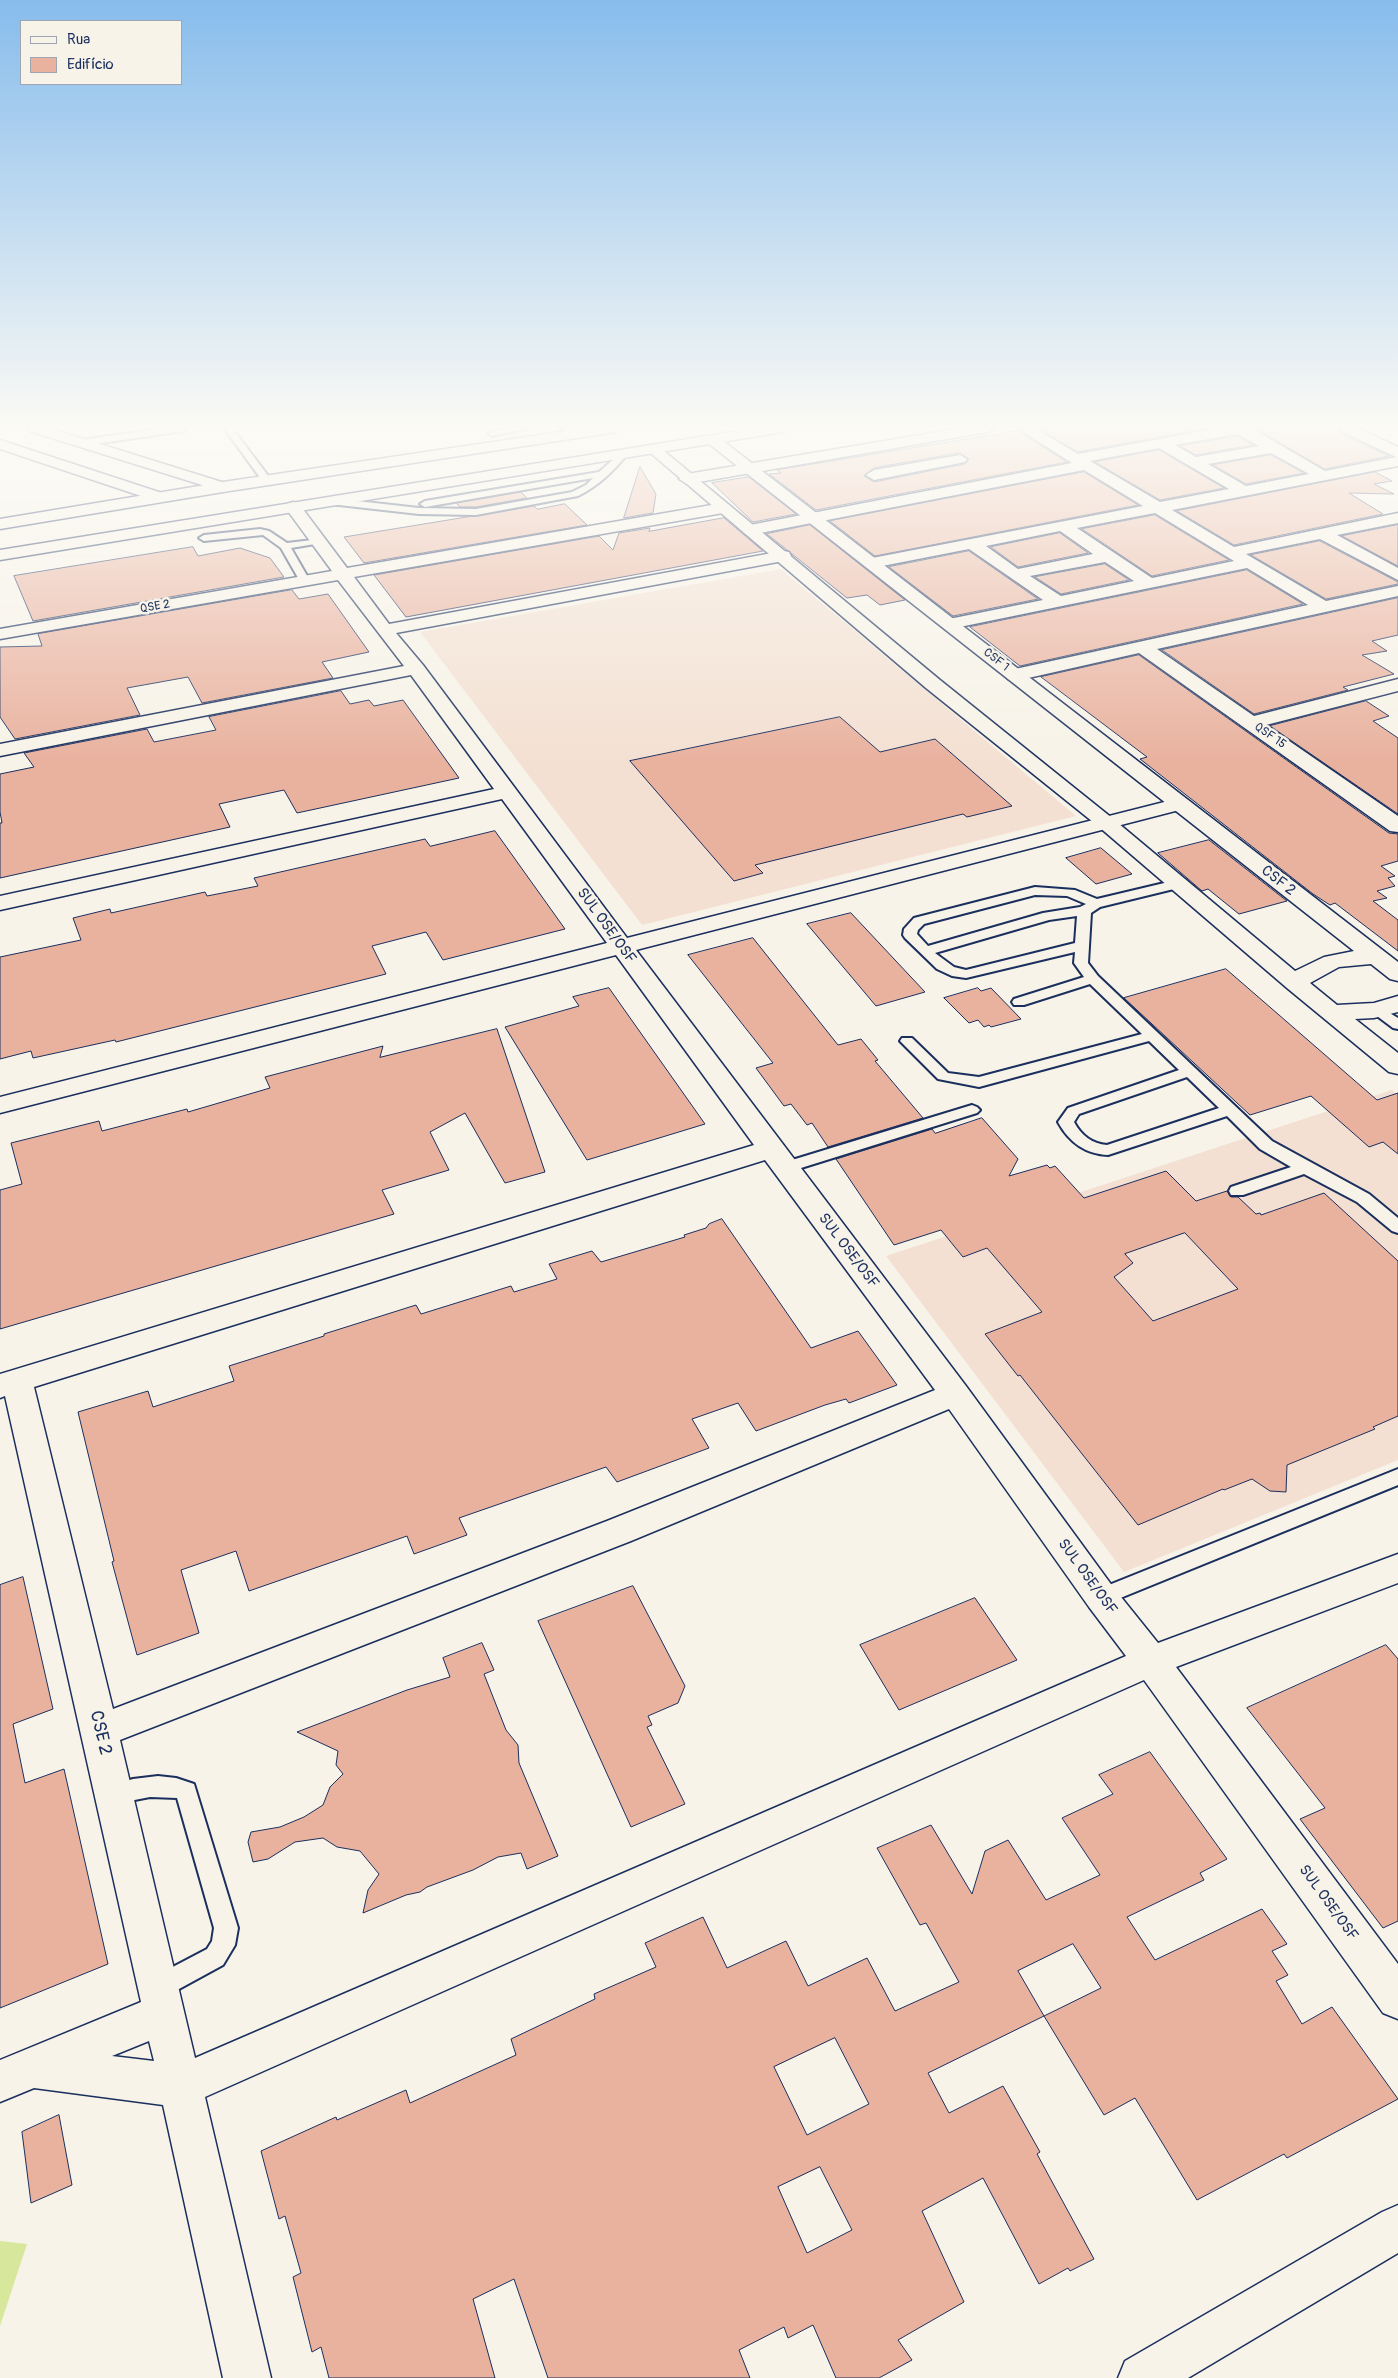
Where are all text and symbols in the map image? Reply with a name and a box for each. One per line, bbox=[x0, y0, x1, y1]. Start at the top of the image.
legend bbox=[20, 20, 182, 85]
text: Rua bbox=[67, 30, 90, 49]
text: Edifício bbox=[67, 55, 113, 74]
street label: QSE 2 bbox=[139, 597, 171, 617]
street label: CSF 1 bbox=[980, 645, 1012, 675]
street label: QSF 15 bbox=[1251, 720, 1289, 752]
street label: CSF 2 bbox=[1257, 862, 1299, 900]
street label: SUL OSE/OSF bbox=[573, 885, 639, 967]
street label: SUL OSE/OSF bbox=[814, 1210, 882, 1292]
street label: SUL OSE/OSF bbox=[1054, 1536, 1120, 1618]
street label: CSE 2 bbox=[84, 1709, 116, 1757]
street label: SUL OSE/OSF bbox=[1295, 1862, 1361, 1944]

